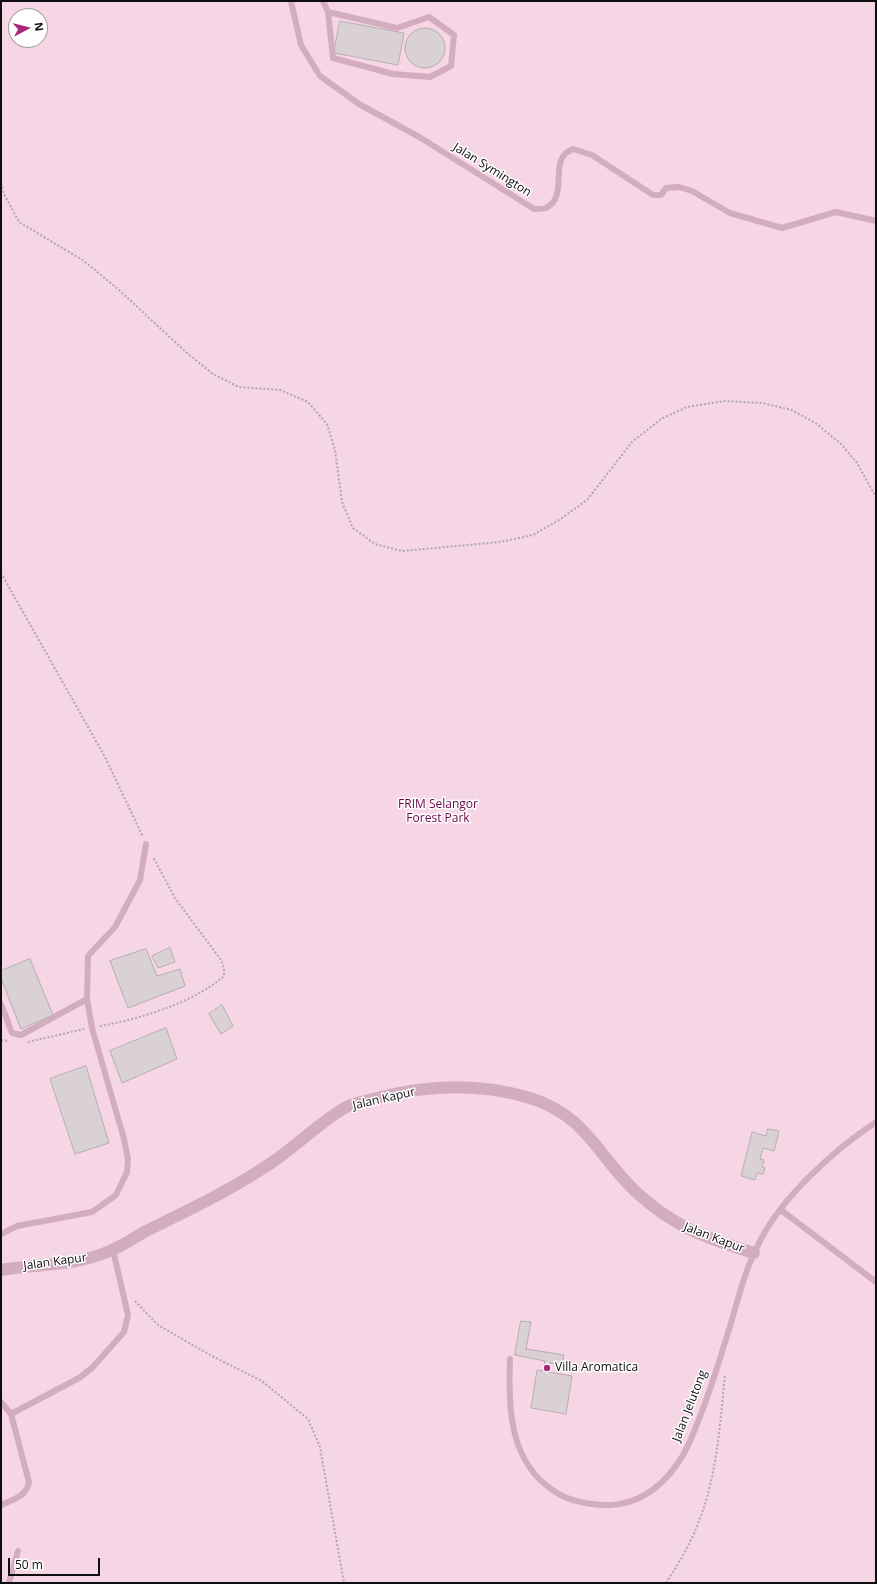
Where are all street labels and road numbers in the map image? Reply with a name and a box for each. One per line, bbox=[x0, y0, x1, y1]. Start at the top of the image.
street label: Jalan Symington bbox=[450, 140, 534, 200]
street label: Jalan Kapur bbox=[351, 1085, 417, 1113]
street label: Jalan Kapur bbox=[682, 1220, 746, 1256]
street label: Jalan Kapur bbox=[22, 1250, 88, 1274]
street label: Jalan Jelutong bbox=[670, 1368, 710, 1444]

